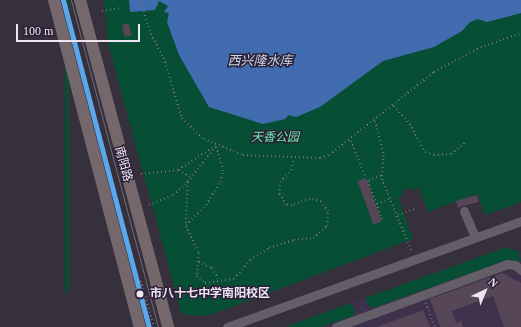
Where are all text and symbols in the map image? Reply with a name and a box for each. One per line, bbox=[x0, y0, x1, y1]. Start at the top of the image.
scale bar bbox=[18, 16, 142, 42]
text: 100 m bbox=[23, 24, 53, 38]
water label: 西兴隆水库 bbox=[228, 53, 292, 69]
park label: 天香公园 bbox=[251, 131, 299, 145]
street label: 南阳路 bbox=[111, 145, 135, 183]
north arrow bbox=[465, 271, 505, 311]
text: N bbox=[486, 275, 500, 289]
marker: 市八十七中学南阳校区 bbox=[133, 287, 147, 301]
place label: 市八十七中学南阳校区 bbox=[150, 287, 270, 301]

